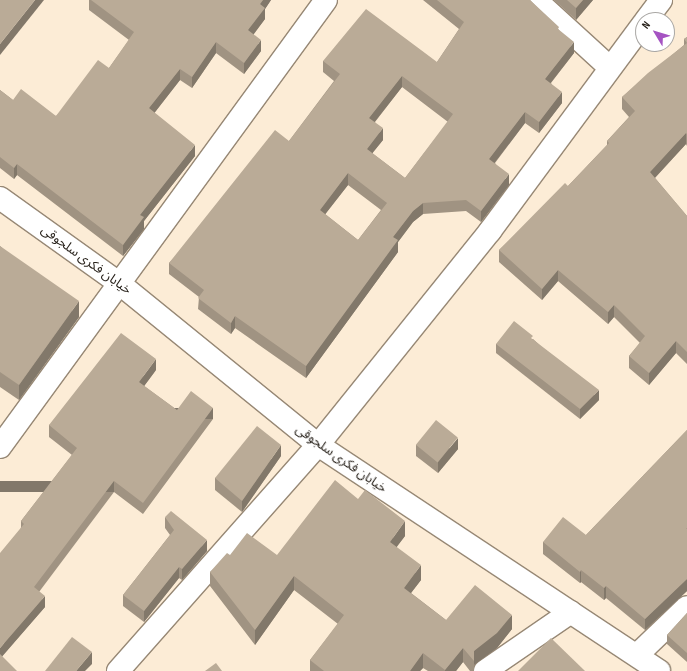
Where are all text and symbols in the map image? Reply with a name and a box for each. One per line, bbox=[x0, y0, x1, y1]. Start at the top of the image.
north arrow bbox=[635, 12, 675, 52]
text: N bbox=[639, 19, 653, 31]
street label: خیابان فکری سلجوقی bbox=[38, 222, 134, 298]
street label: خیابان فکری سلجوقی bbox=[292, 422, 390, 496]

